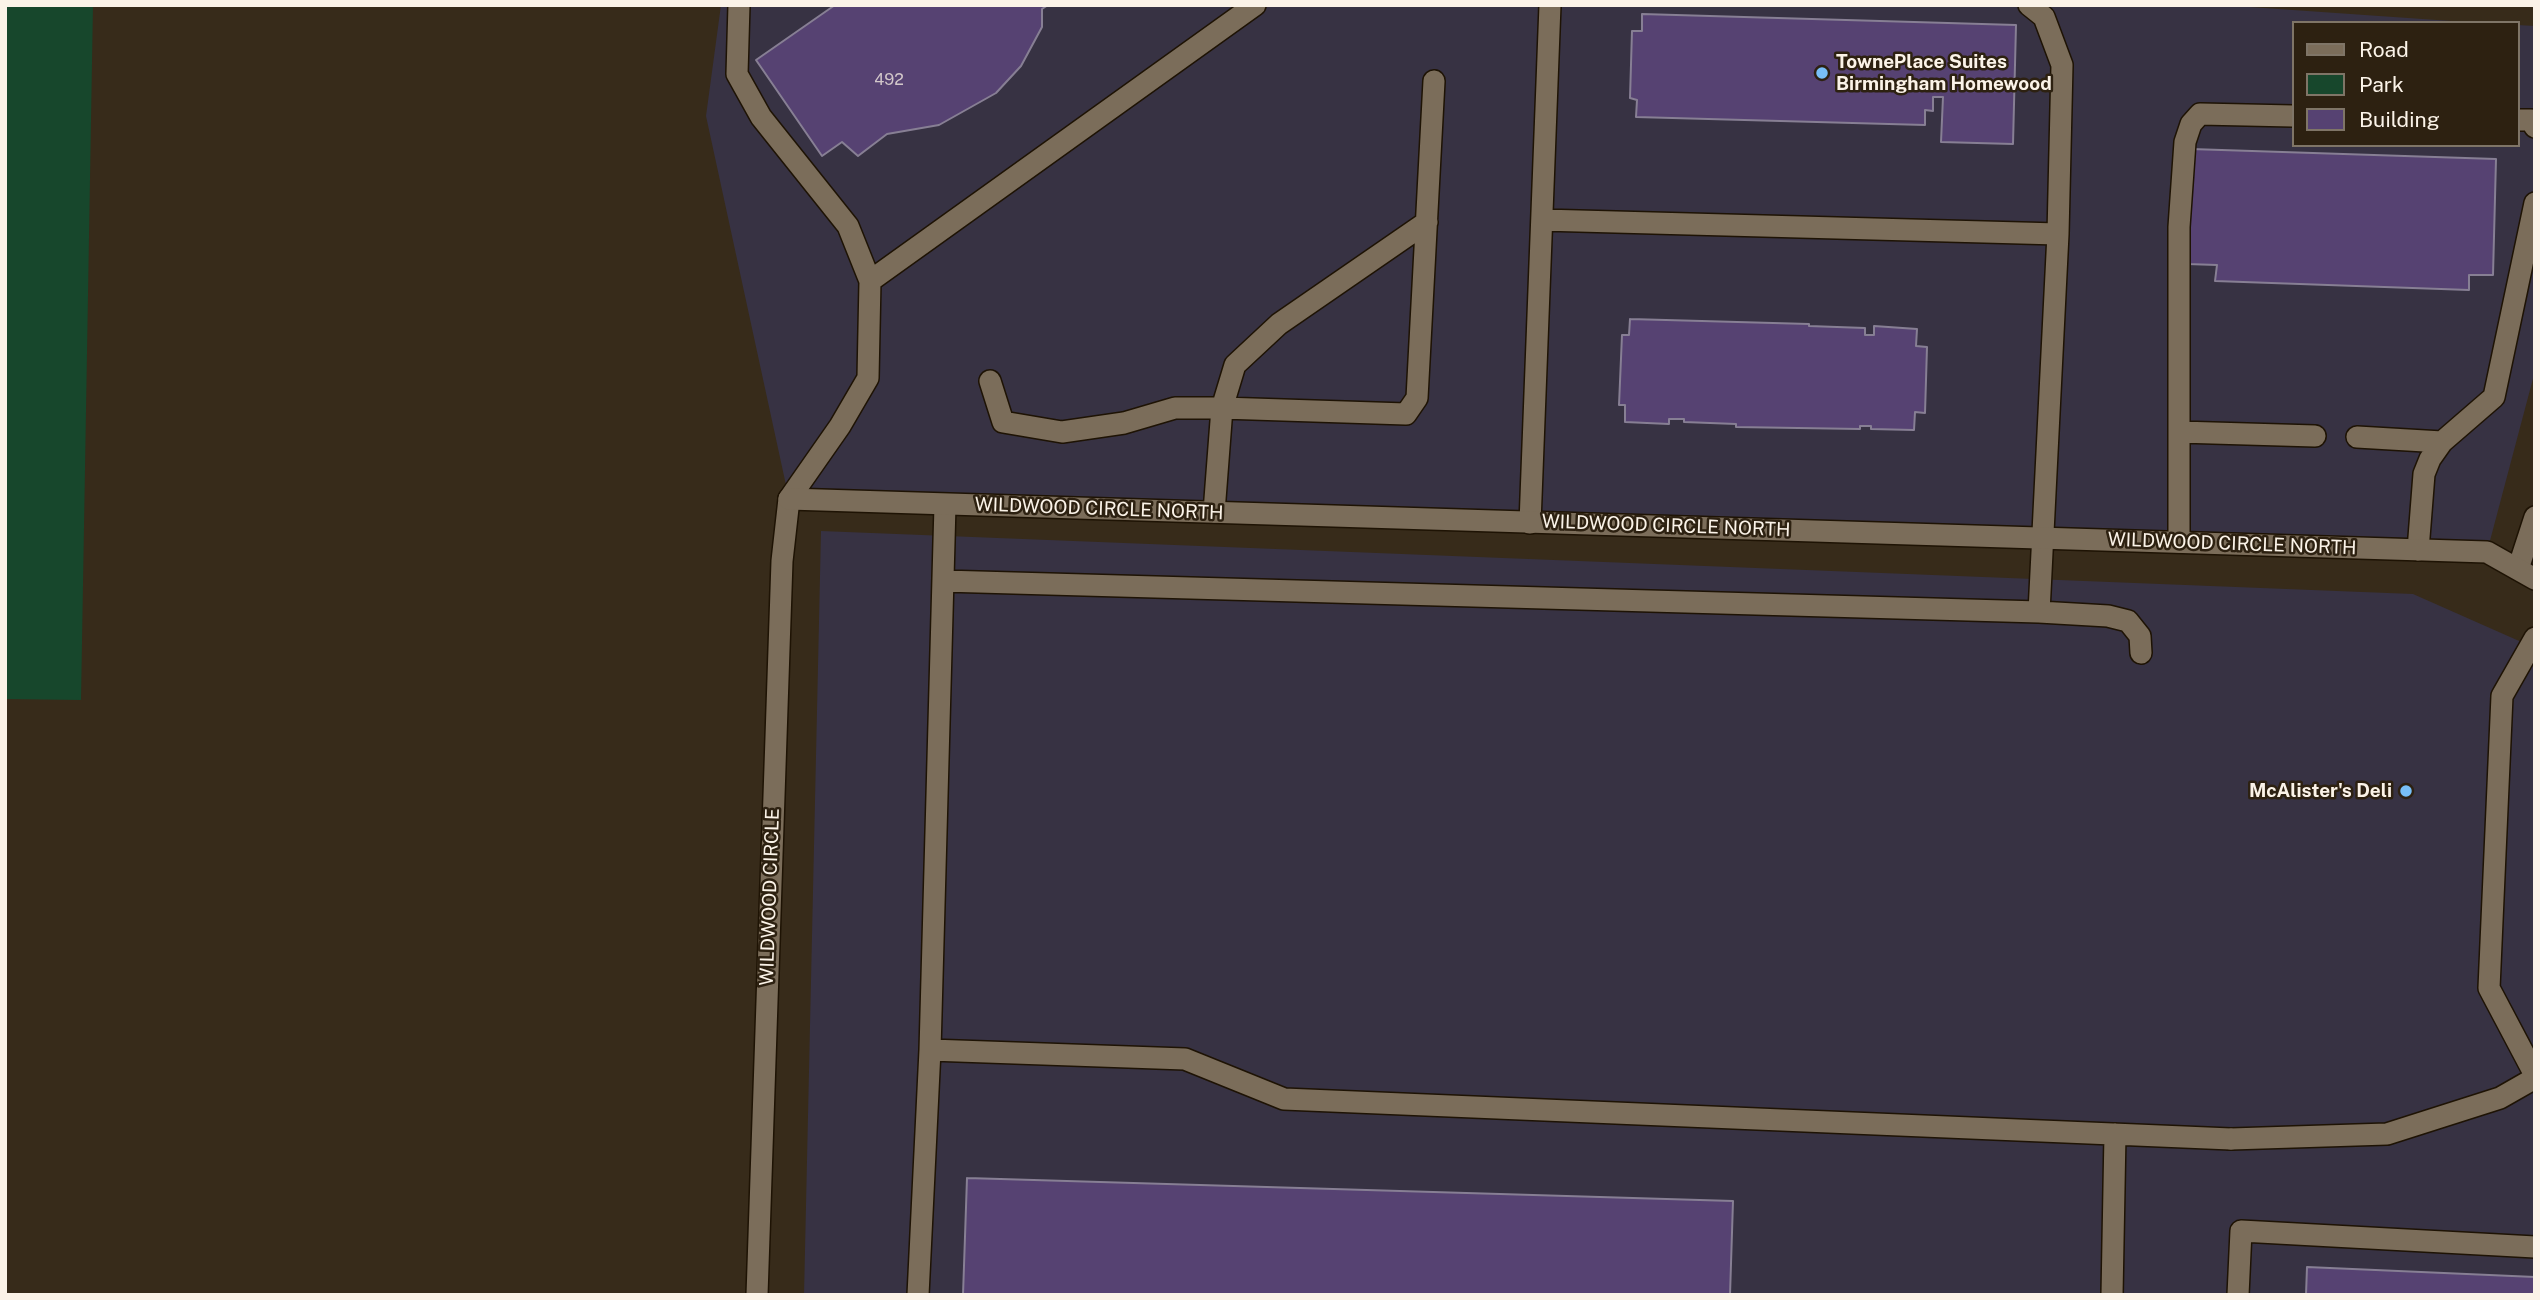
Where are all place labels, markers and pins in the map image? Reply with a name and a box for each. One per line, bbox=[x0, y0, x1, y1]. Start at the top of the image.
place label: TownePlace Suites Birmingham Homewood bbox=[1836, 51, 2052, 95]
marker: TownePlace Suites Birmingham Homewood bbox=[1814, 65, 1830, 81]
place label: McAlister's Deli bbox=[2249, 780, 2392, 802]
marker: McAlister's Deli bbox=[2398, 783, 2414, 799]

